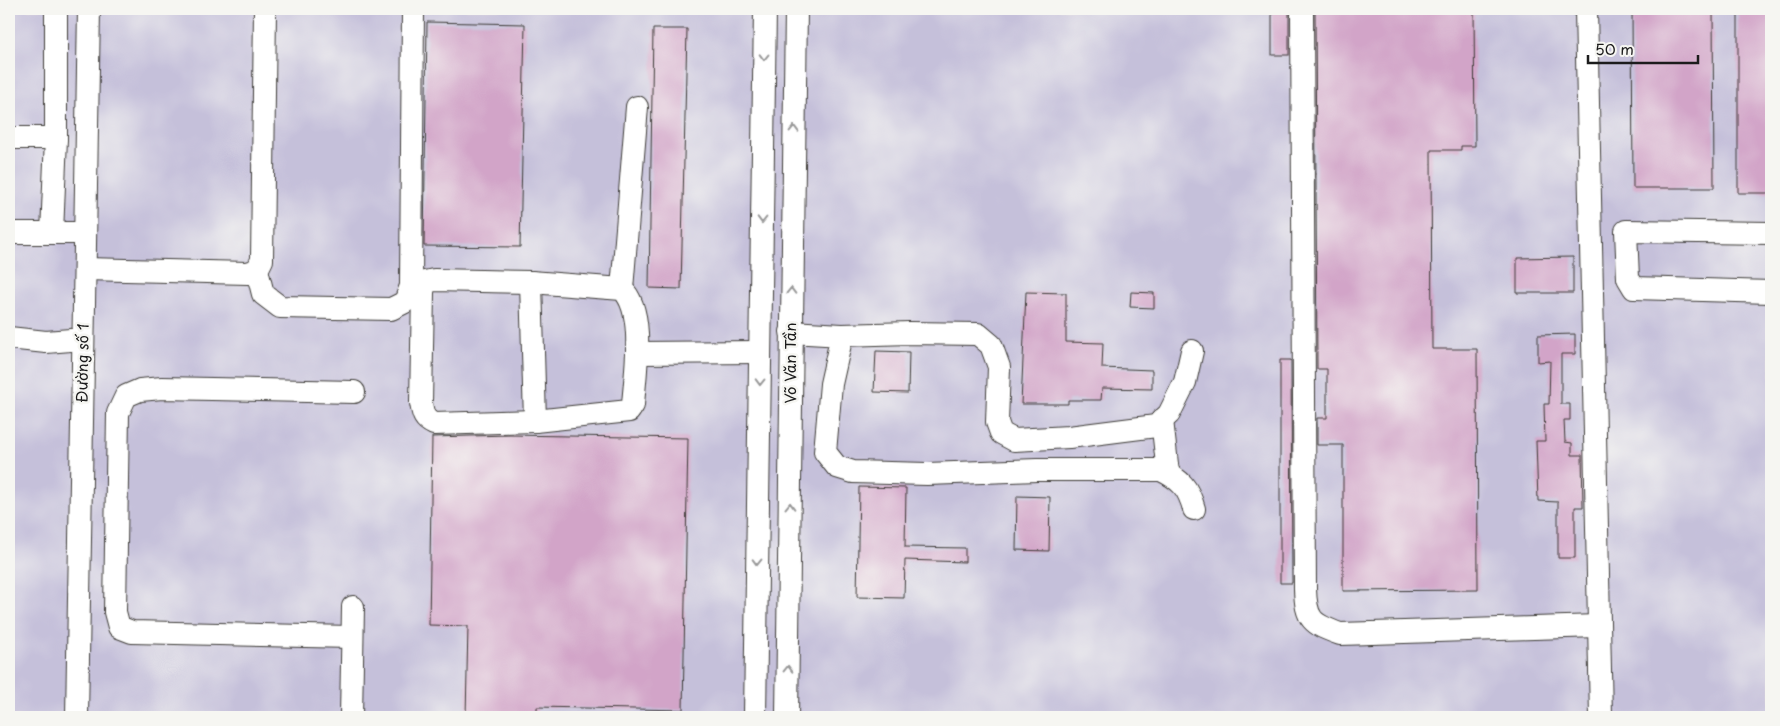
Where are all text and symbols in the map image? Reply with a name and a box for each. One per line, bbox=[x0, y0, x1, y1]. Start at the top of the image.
scale bar bbox=[1588, 32, 1698, 64]
text: 50 m bbox=[1595, 37, 1634, 60]
one-way arrow bbox=[759, 54, 769, 62]
one-way arrow bbox=[789, 124, 799, 132]
one-way arrow bbox=[757, 216, 767, 224]
one-way arrow bbox=[786, 287, 797, 295]
street label: Võ Văn Tần bbox=[778, 322, 801, 404]
street label: Đường số 1 bbox=[69, 323, 94, 403]
one-way arrow bbox=[754, 379, 765, 387]
one-way arrow bbox=[785, 502, 796, 510]
one-way arrow bbox=[752, 559, 762, 567]
one-way arrow bbox=[783, 664, 793, 672]

